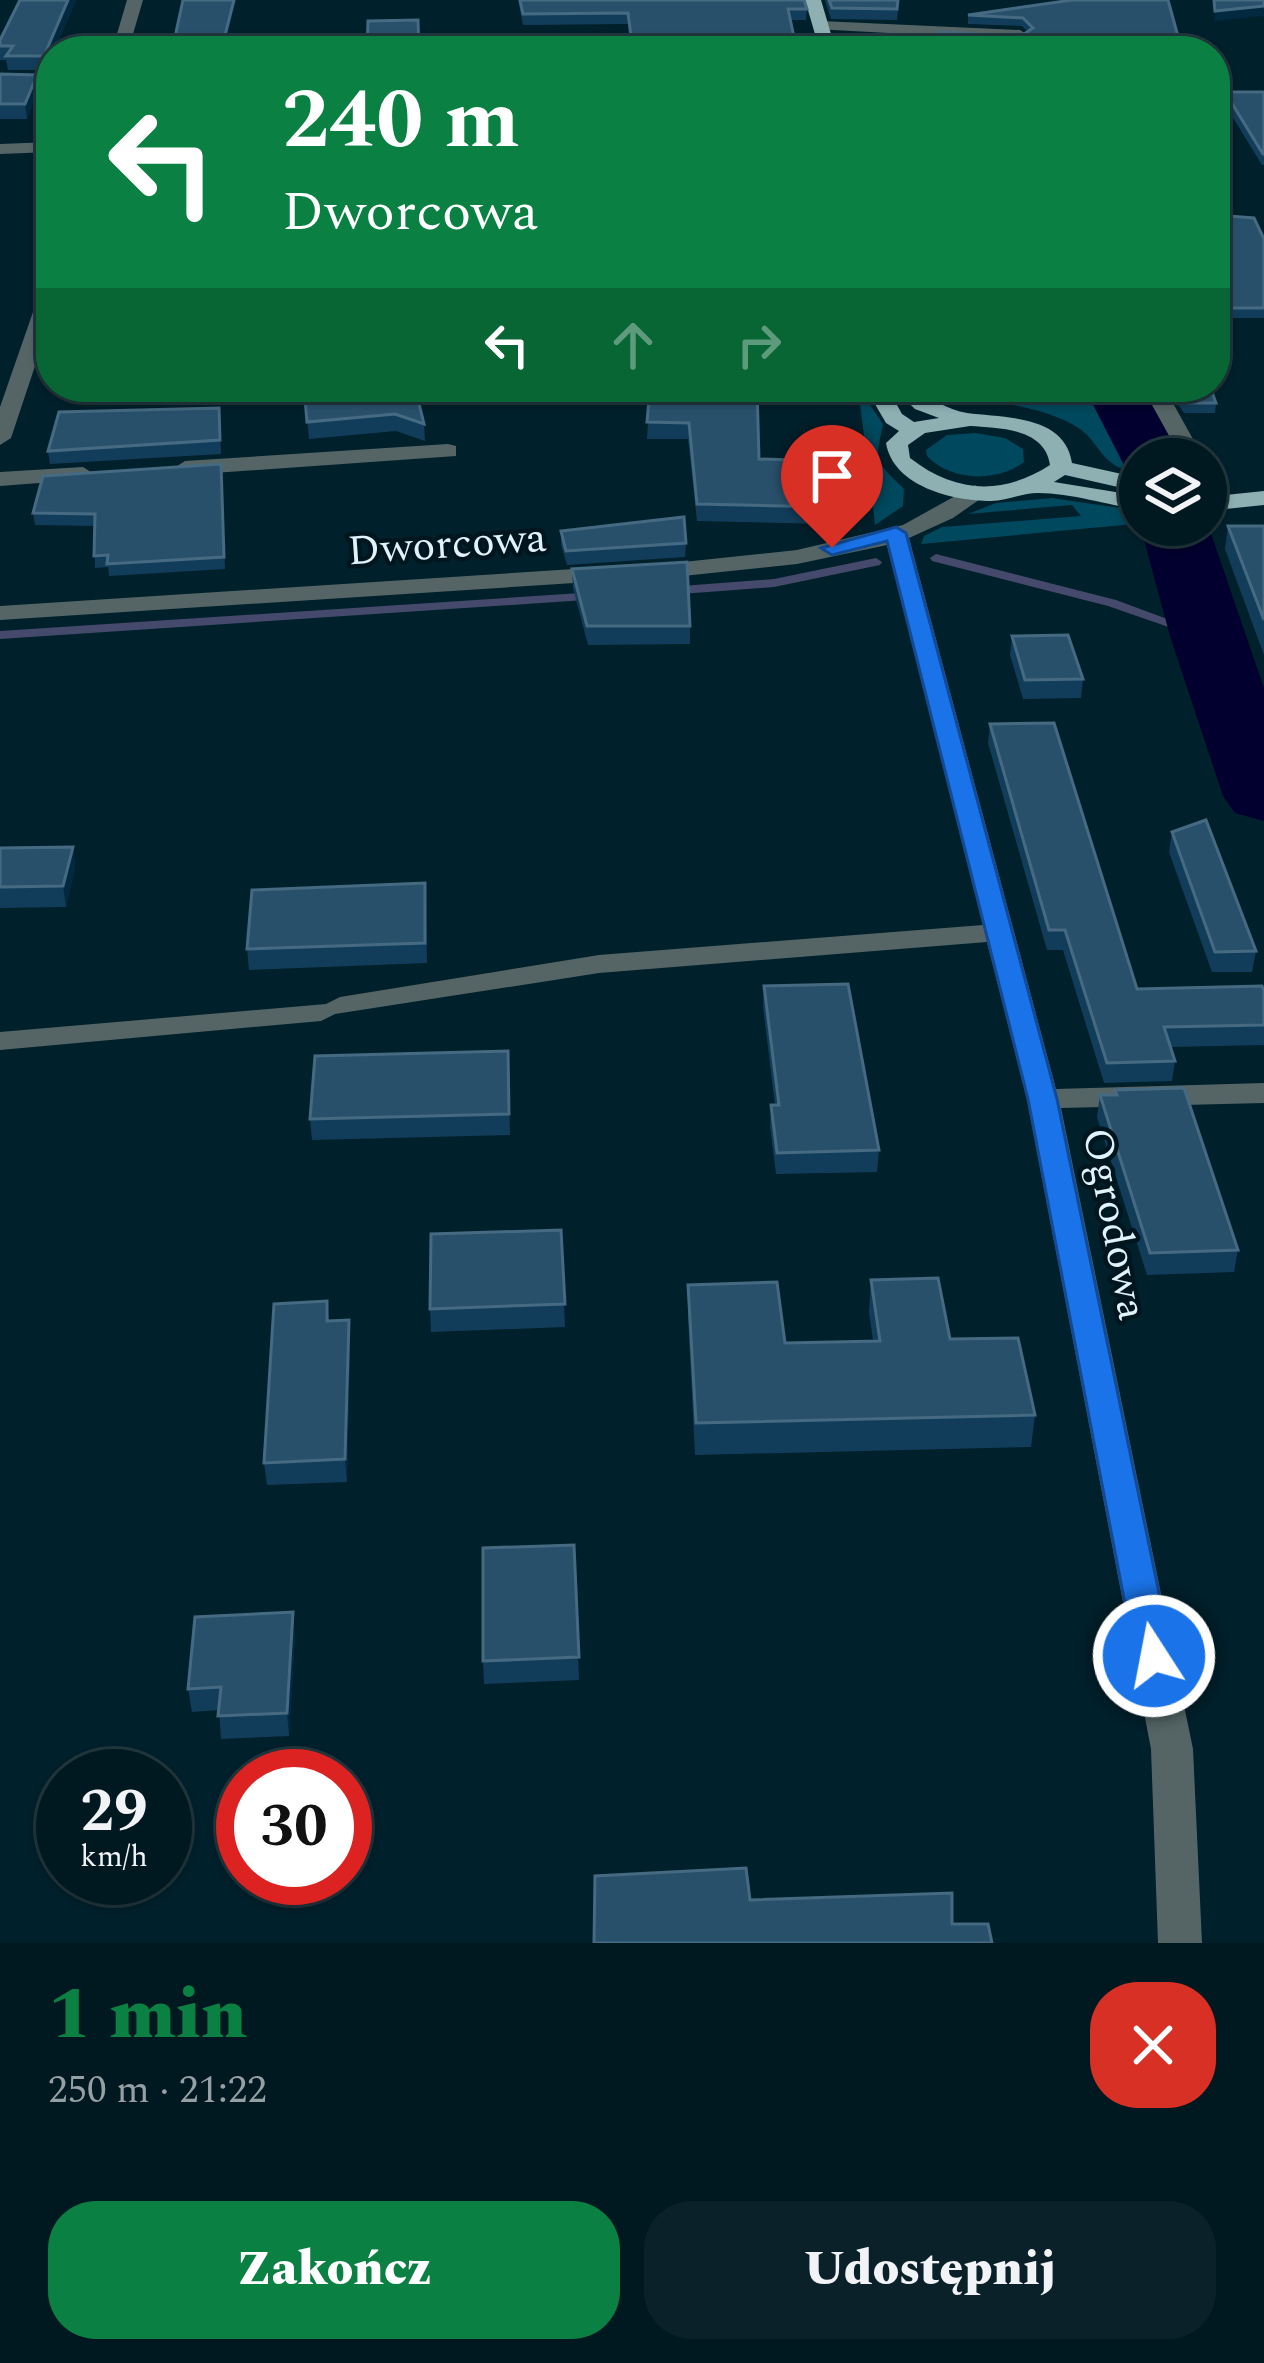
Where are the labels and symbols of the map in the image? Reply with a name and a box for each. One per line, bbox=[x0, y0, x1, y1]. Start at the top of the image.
pin bbox=[781, 425, 883, 548]
street label: Dworcowa bbox=[345, 507, 549, 583]
street label: Ogrodowa bbox=[1065, 1123, 1164, 1326]
position arrow bbox=[1091, 1593, 1217, 1719]
speed limit sign: 30 bbox=[216, 1749, 372, 1905]

